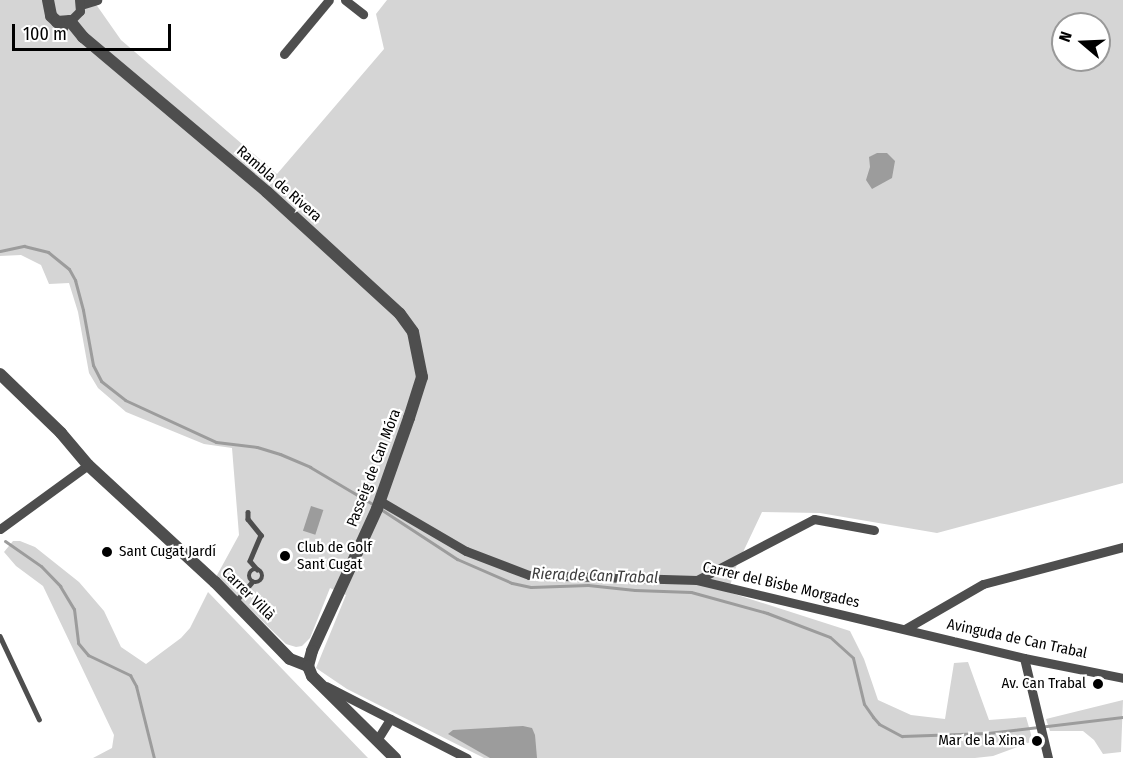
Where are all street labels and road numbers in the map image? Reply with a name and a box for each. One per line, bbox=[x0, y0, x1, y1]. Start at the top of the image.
street label: Rambla de Rivera bbox=[233, 142, 325, 226]
street label: Passeig de Can Móra bbox=[343, 407, 405, 529]
street label: Carrer del Bisbe Morgades bbox=[701, 558, 861, 612]
street label: Carrer Villà bbox=[218, 564, 278, 624]
street label: Avinguda de Can Trabal bbox=[945, 615, 1089, 663]

